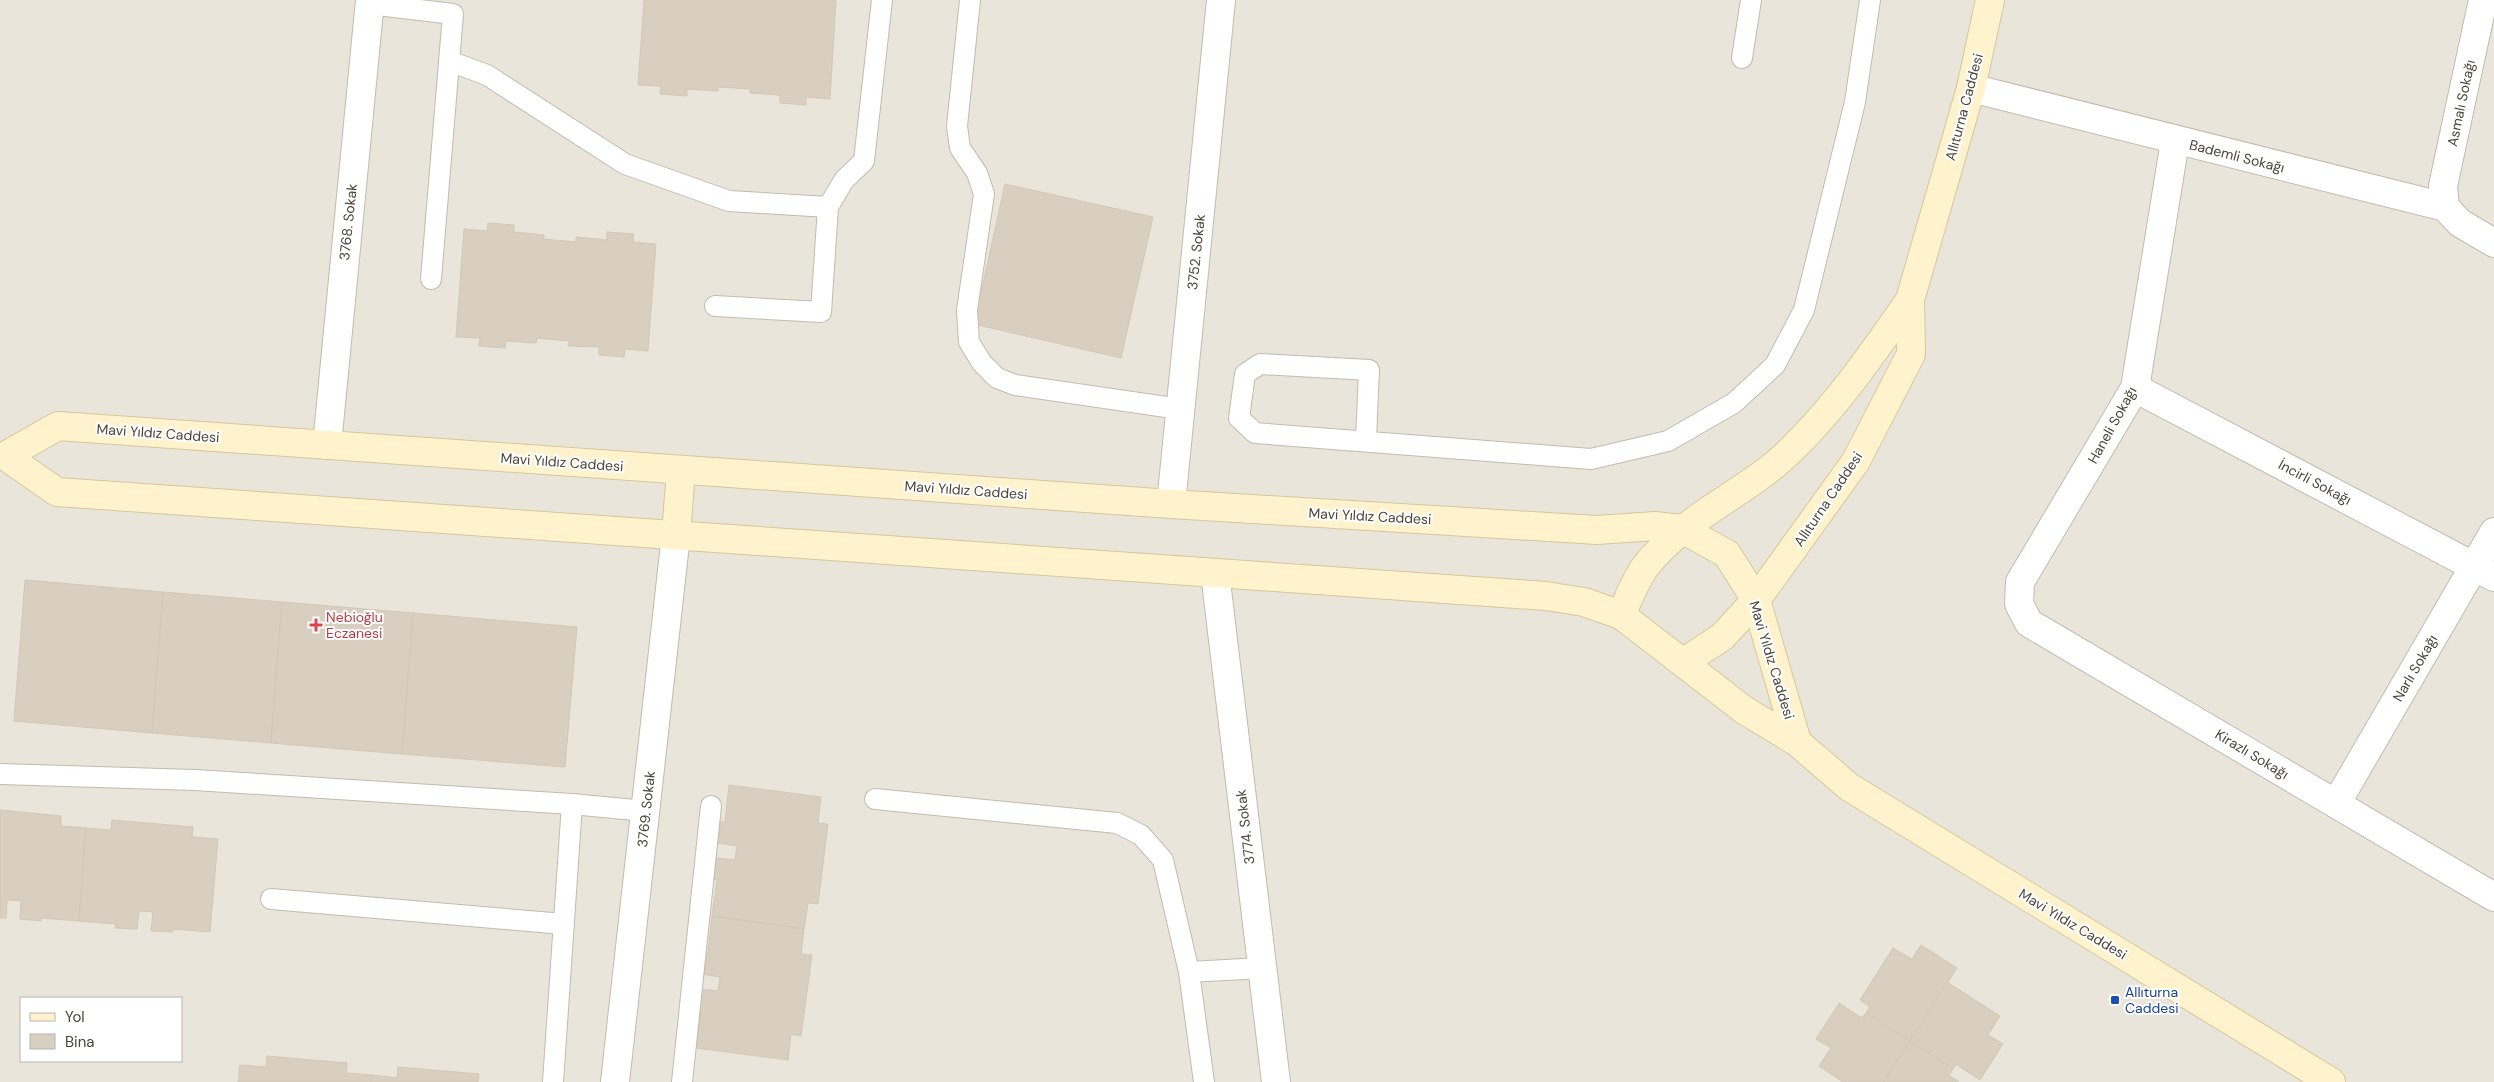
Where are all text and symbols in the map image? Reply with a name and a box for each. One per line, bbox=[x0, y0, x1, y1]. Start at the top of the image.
street label: Allıturna Caddesi bbox=[1941, 51, 1987, 163]
street label: Asmalı Sokağı bbox=[2443, 58, 2479, 148]
street label: Bademli Sokağı bbox=[2188, 135, 2286, 177]
street label: 3768. Sokak bbox=[335, 183, 361, 261]
street label: 3752. Sokak bbox=[1183, 213, 1209, 291]
street label: Haneli Sokağı bbox=[2083, 383, 2141, 467]
street label: Mavi Yıldız Caddesi bbox=[96, 420, 220, 446]
street label: Allıturna Caddesi bbox=[1790, 448, 1866, 550]
street label: Mavi Yıldız Caddesi bbox=[500, 449, 624, 475]
street label: İncirli Sokağı bbox=[2275, 455, 2355, 509]
street label: Mavi Yıldız Caddesi bbox=[904, 477, 1028, 503]
street label: Mavi Yıldız Caddesi bbox=[1308, 504, 1432, 528]
street label: Mavi Yıldız Caddesi bbox=[1745, 599, 1799, 721]
place label: Nebioğlu Eczanesi bbox=[326, 608, 383, 642]
marker: Nebioğlu Eczanesi bbox=[310, 619, 322, 631]
street label: Narlı Sokağı bbox=[2389, 631, 2441, 705]
street label: Kirazlı Sokağı bbox=[2212, 725, 2292, 783]
street label: 3769. Sokak bbox=[633, 770, 659, 848]
street label: 3774. Sokak bbox=[1231, 789, 1259, 865]
street label: Mavi Yıldız Caddesi bbox=[2016, 885, 2130, 963]
place label: Allıturna Caddesi bbox=[2125, 983, 2179, 1017]
marker: Allıturna Caddesi bbox=[2109, 994, 2121, 1006]
legend bbox=[20, 997, 182, 1062]
text: Yol bbox=[65, 1007, 85, 1027]
text: Bina bbox=[65, 1032, 94, 1052]

